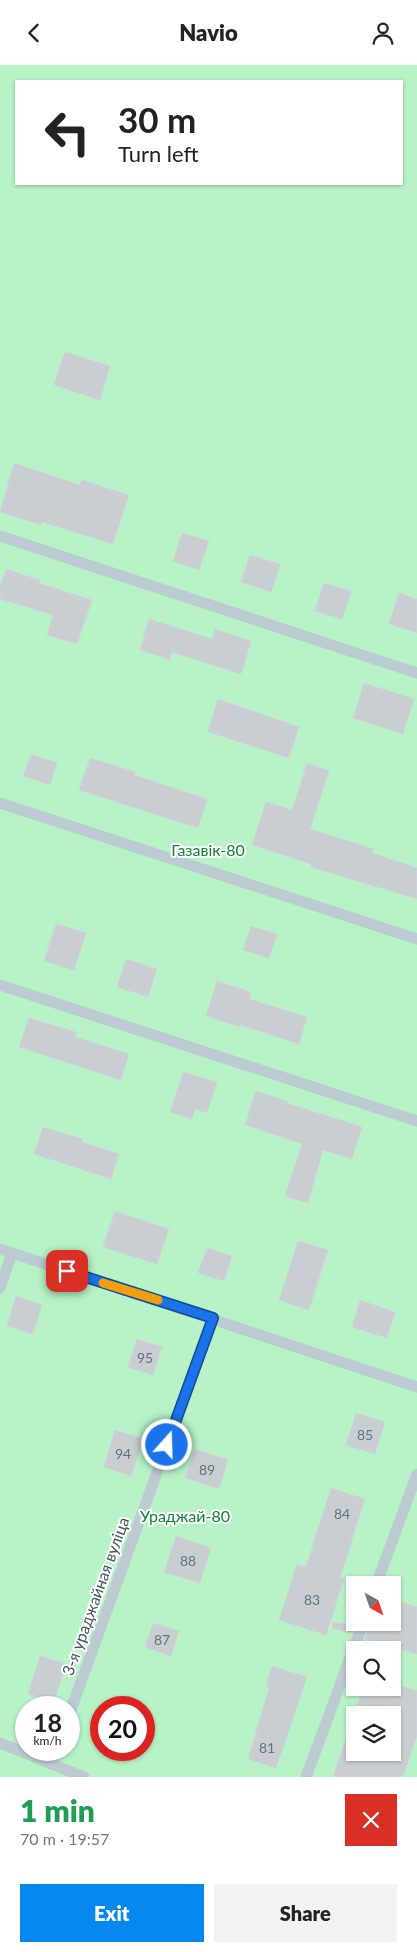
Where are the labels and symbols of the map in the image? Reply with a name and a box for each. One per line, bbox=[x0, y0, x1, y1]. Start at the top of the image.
park label: Газавік-80 bbox=[171, 840, 245, 859]
pin bbox=[46, 1250, 88, 1292]
house number: 95 bbox=[137, 1349, 153, 1366]
position arrow bbox=[140, 1418, 192, 1470]
house number: 85 bbox=[357, 1426, 373, 1443]
house number: 94 bbox=[115, 1445, 131, 1462]
house number: 89 bbox=[199, 1461, 215, 1478]
house number: 84 bbox=[334, 1505, 350, 1522]
park label: Ураджай-80 bbox=[140, 1506, 230, 1525]
street label: 3-я ураджайная вуліца bbox=[58, 1514, 132, 1678]
house number: 88 bbox=[180, 1552, 196, 1569]
north arrow bbox=[346, 1576, 401, 1631]
house number: 83 bbox=[304, 1591, 320, 1608]
house number: 87 bbox=[154, 1631, 170, 1648]
speed limit sign: 20 bbox=[90, 1696, 155, 1761]
house number: 81 bbox=[259, 1739, 275, 1756]

